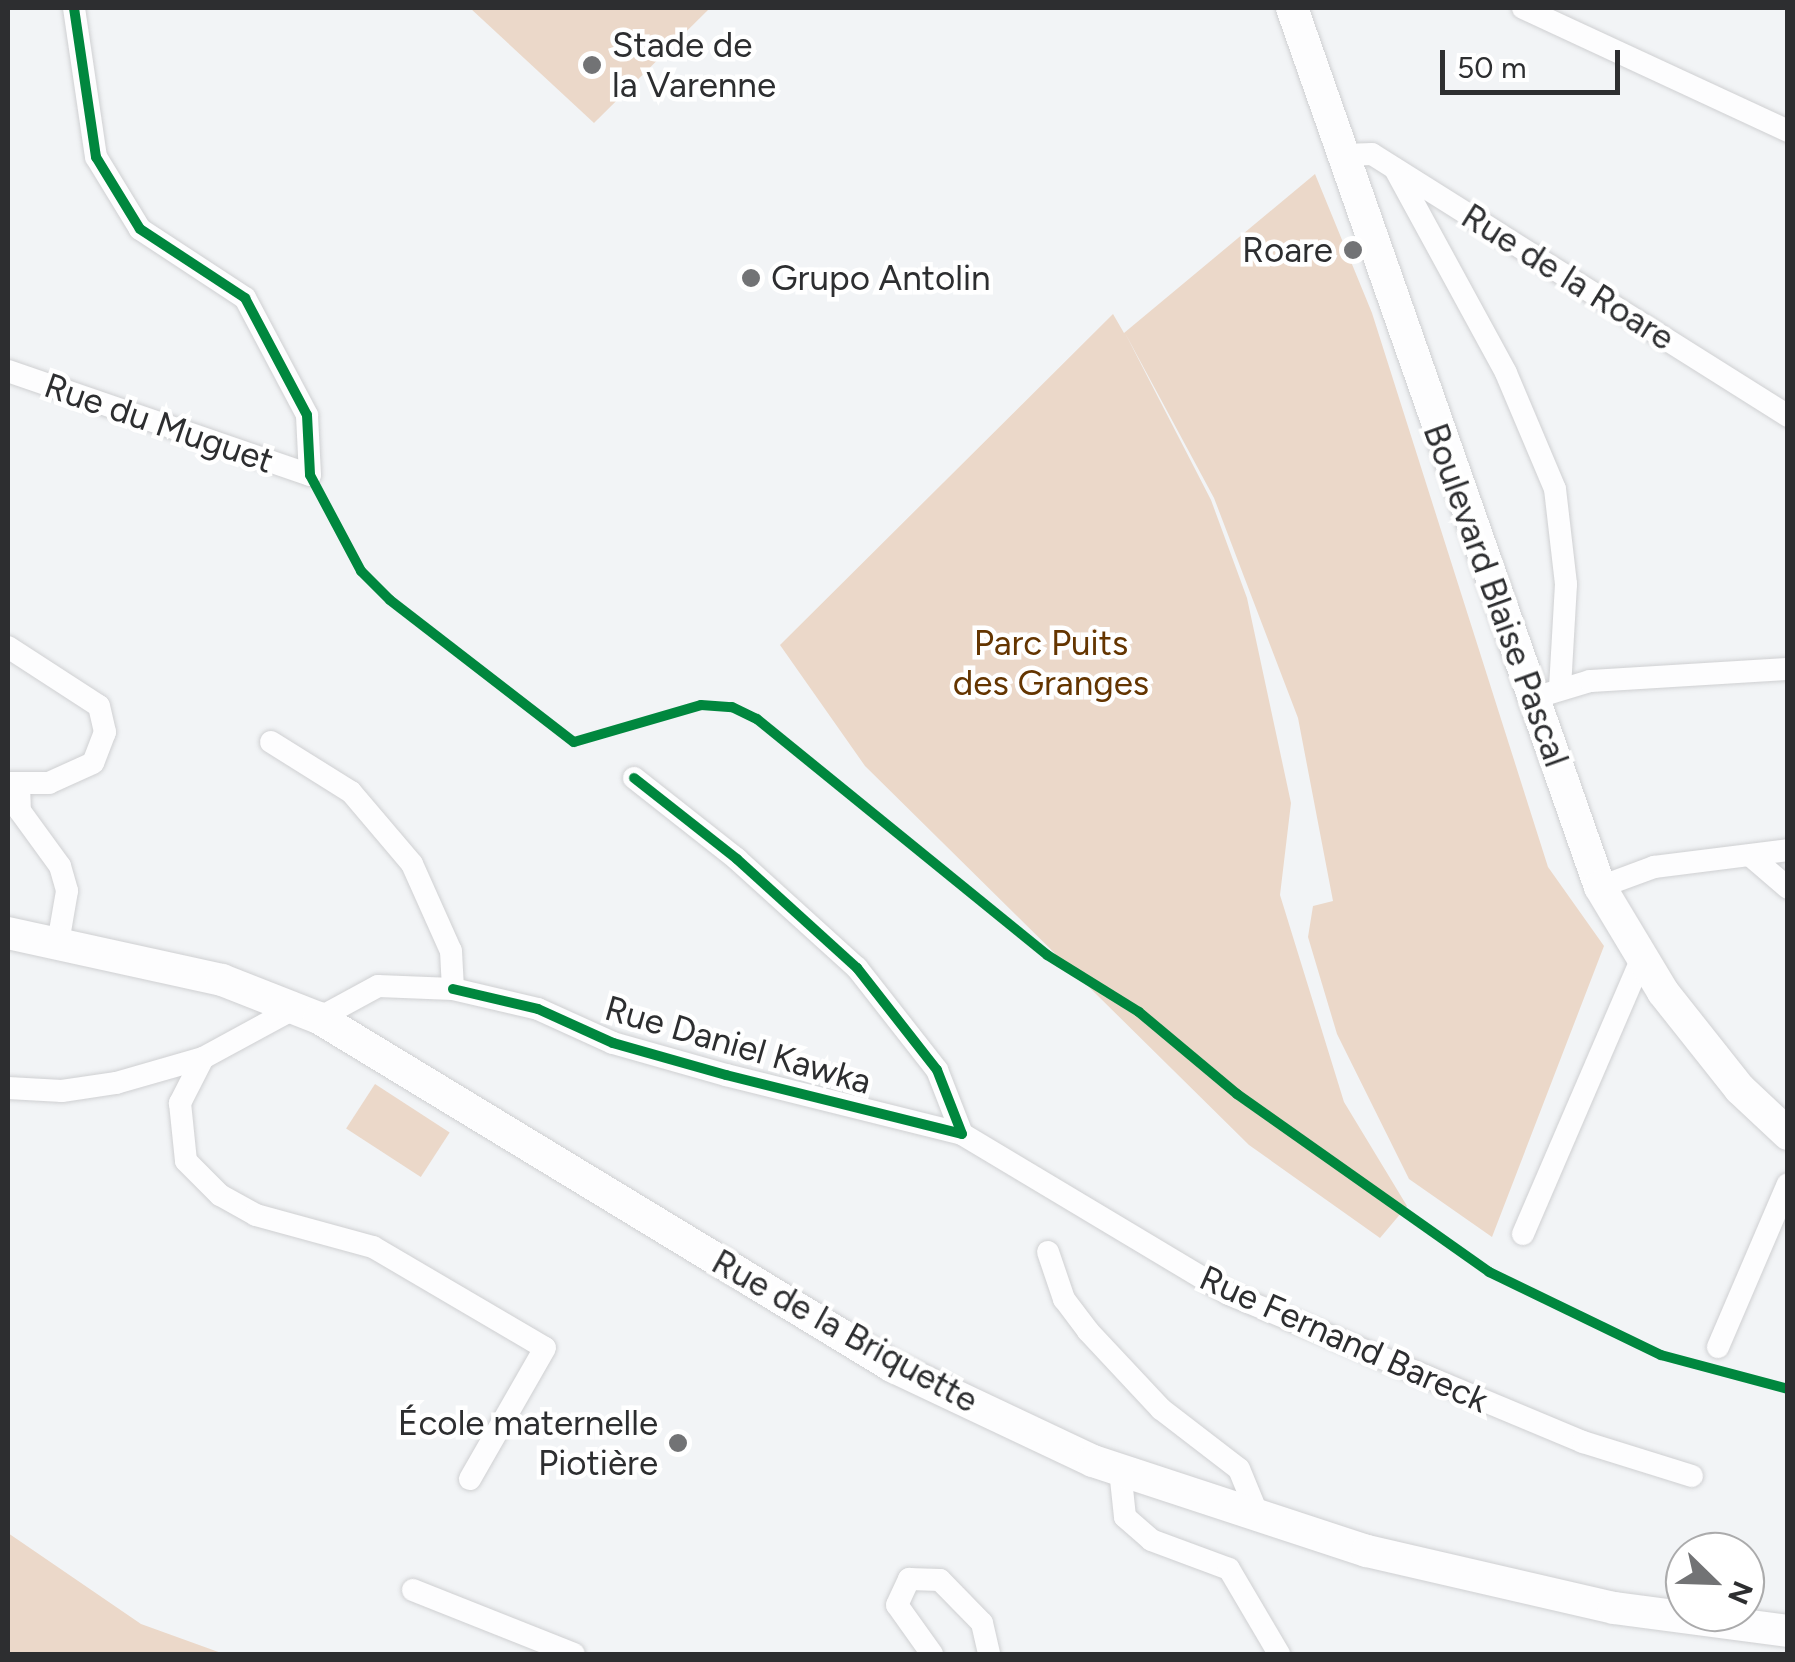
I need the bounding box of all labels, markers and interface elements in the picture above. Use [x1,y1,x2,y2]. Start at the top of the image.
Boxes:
place label: Stade de la Varenne [612,24,776,106]
scale bar [1445,30,1625,92]
text: 50 m [1457,49,1526,86]
marker: Stade de la Varenne [581,54,603,76]
street label: Rue de la Roare [1454,195,1682,359]
place label: Roare [1242,229,1333,271]
marker: Roare [1342,239,1364,261]
place label: Grupo Antolin [771,257,991,299]
marker: Grupo Antolin [740,267,762,289]
street label: Rue du Muguet [39,364,279,482]
street label: Boulevard Blaise Pascal [1414,418,1578,772]
park label: Parc Puits des Granges [953,622,1149,704]
street label: Rue Daniel Kawka [600,987,876,1103]
street label: Rue de la Briquette [705,1241,985,1421]
street label: Rue Fernand Bareck [1193,1257,1495,1421]
place label: École maternelle Piotière [398,1402,658,1484]
marker: École maternelle Piotière [667,1432,689,1454]
north arrow [1665,1532,1765,1632]
text: N [1721,1576,1761,1610]

